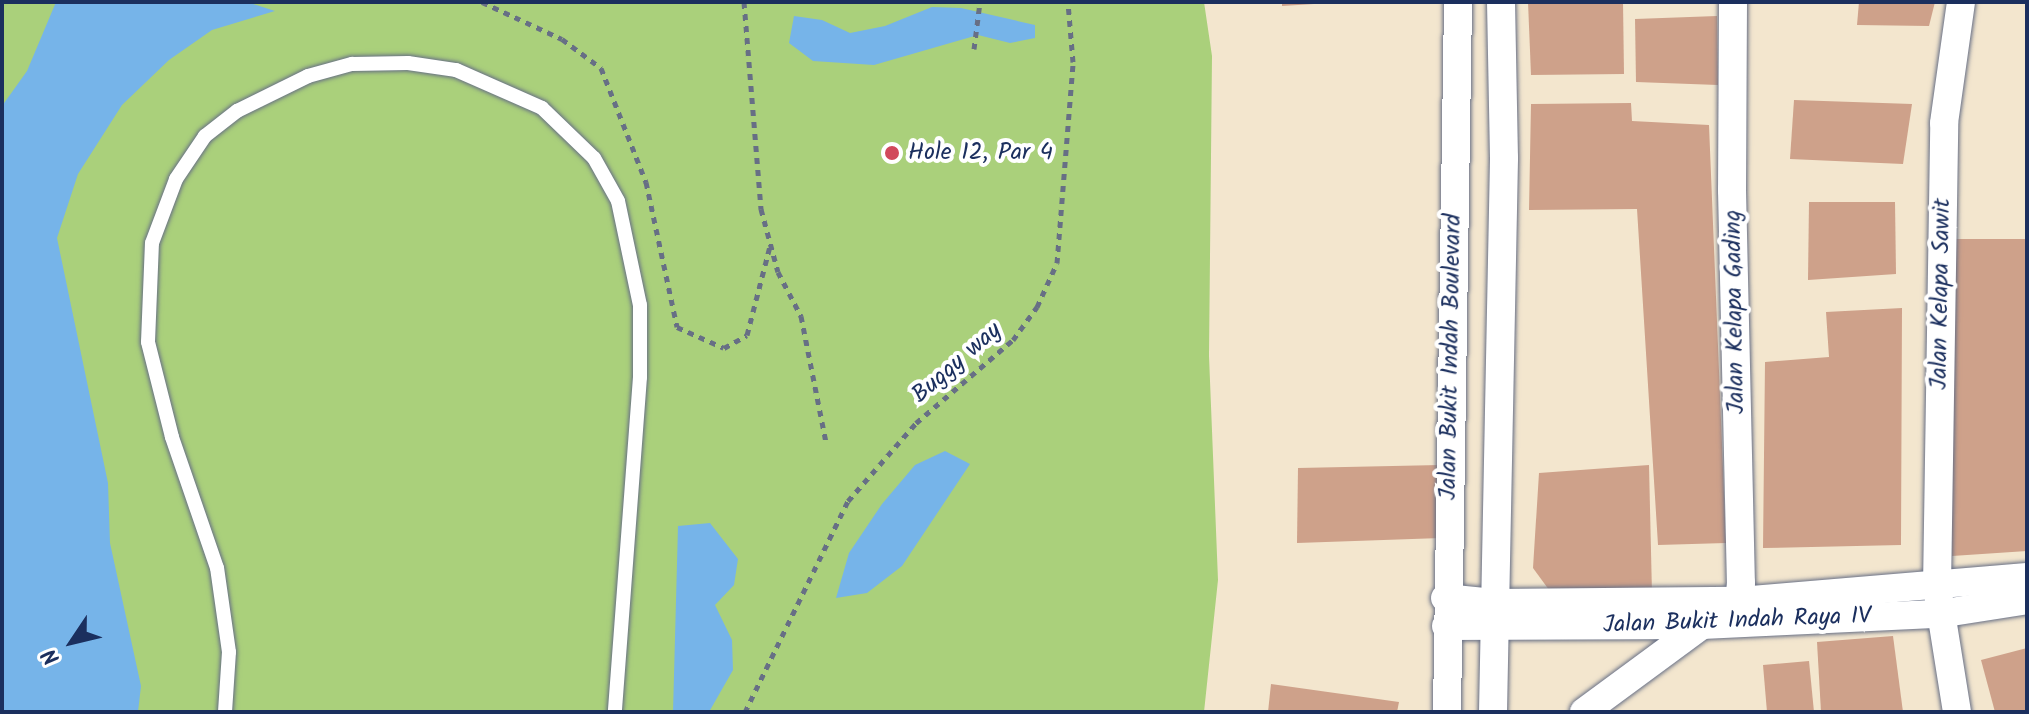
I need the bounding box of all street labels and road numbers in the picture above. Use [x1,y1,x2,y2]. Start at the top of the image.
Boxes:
street label: Jalan Kelapa Sawit [1925,198,1957,390]
street label: Jalan Kelapa Gading [1719,210,1751,414]
street label: Jalan Bukit Indah Boulevard [1434,214,1468,500]
street label: Buggy way [906,316,1008,410]
street label: Jalan Bukit Indah Raya IV [1602,602,1872,640]

